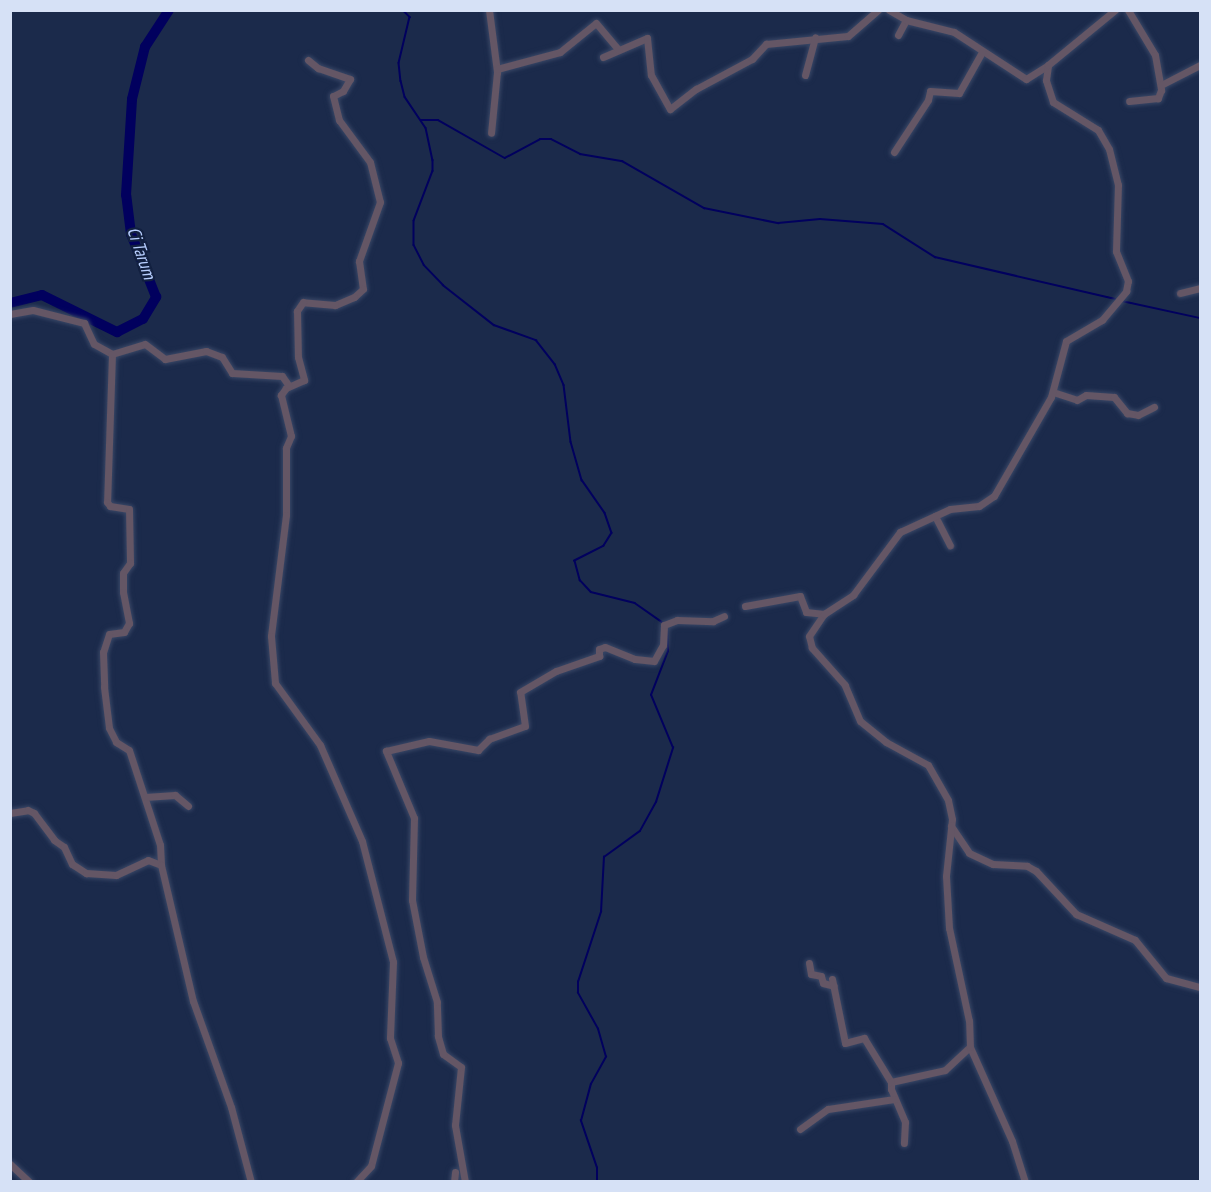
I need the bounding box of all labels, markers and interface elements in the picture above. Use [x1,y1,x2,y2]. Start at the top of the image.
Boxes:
water label: Ci Tarum [122,224,160,282]

